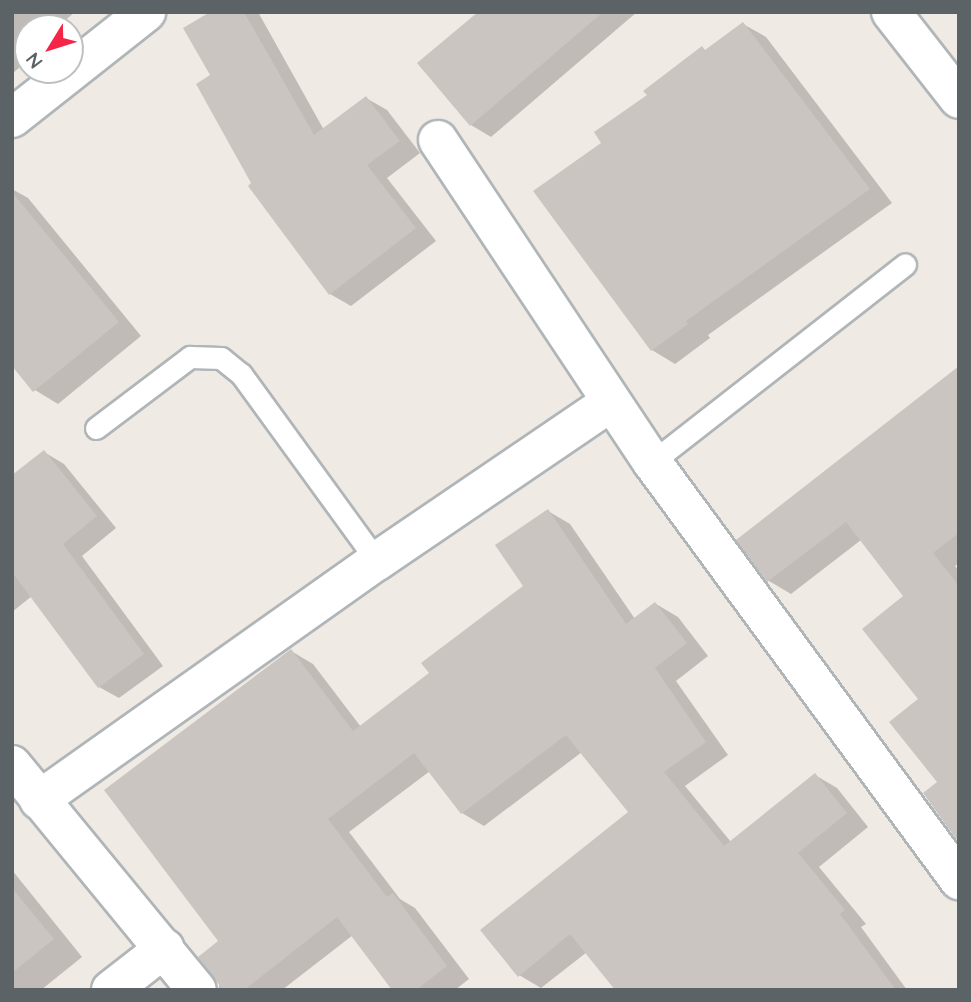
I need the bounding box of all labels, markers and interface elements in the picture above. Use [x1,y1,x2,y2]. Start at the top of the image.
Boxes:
north arrow [14,14,84,84]
text: N [20,48,48,74]

